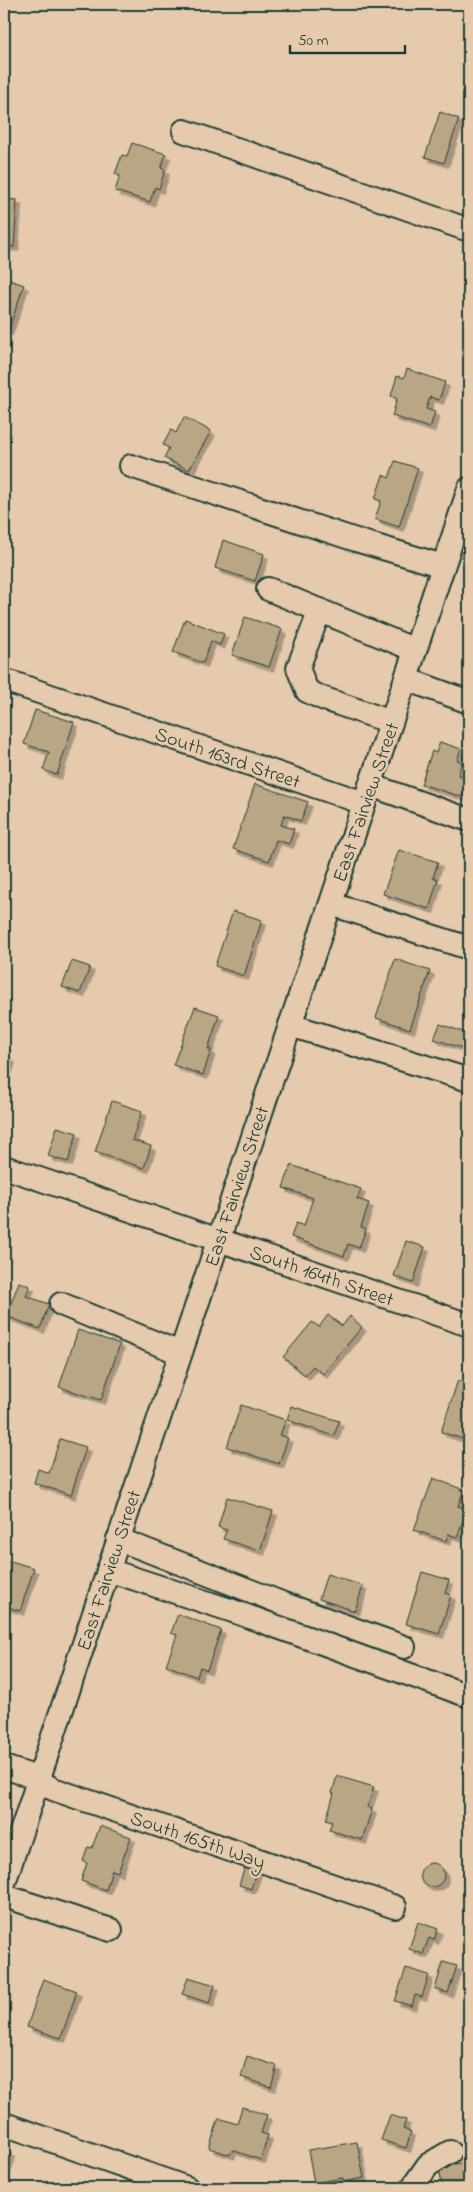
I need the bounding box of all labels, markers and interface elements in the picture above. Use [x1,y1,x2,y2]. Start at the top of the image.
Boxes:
scale bar [290,22,406,54]
text: 50 m [298,30,329,52]
street label: East Fairview Street [326,719,408,887]
street label: South 163rd Street [151,721,304,798]
street label: East Fairview Street [199,1103,278,1271]
street label: South 164th Street [245,1239,397,1316]
street label: East Fairview Street [71,1487,150,1655]
street label: South 165th Way [126,1805,269,1878]

